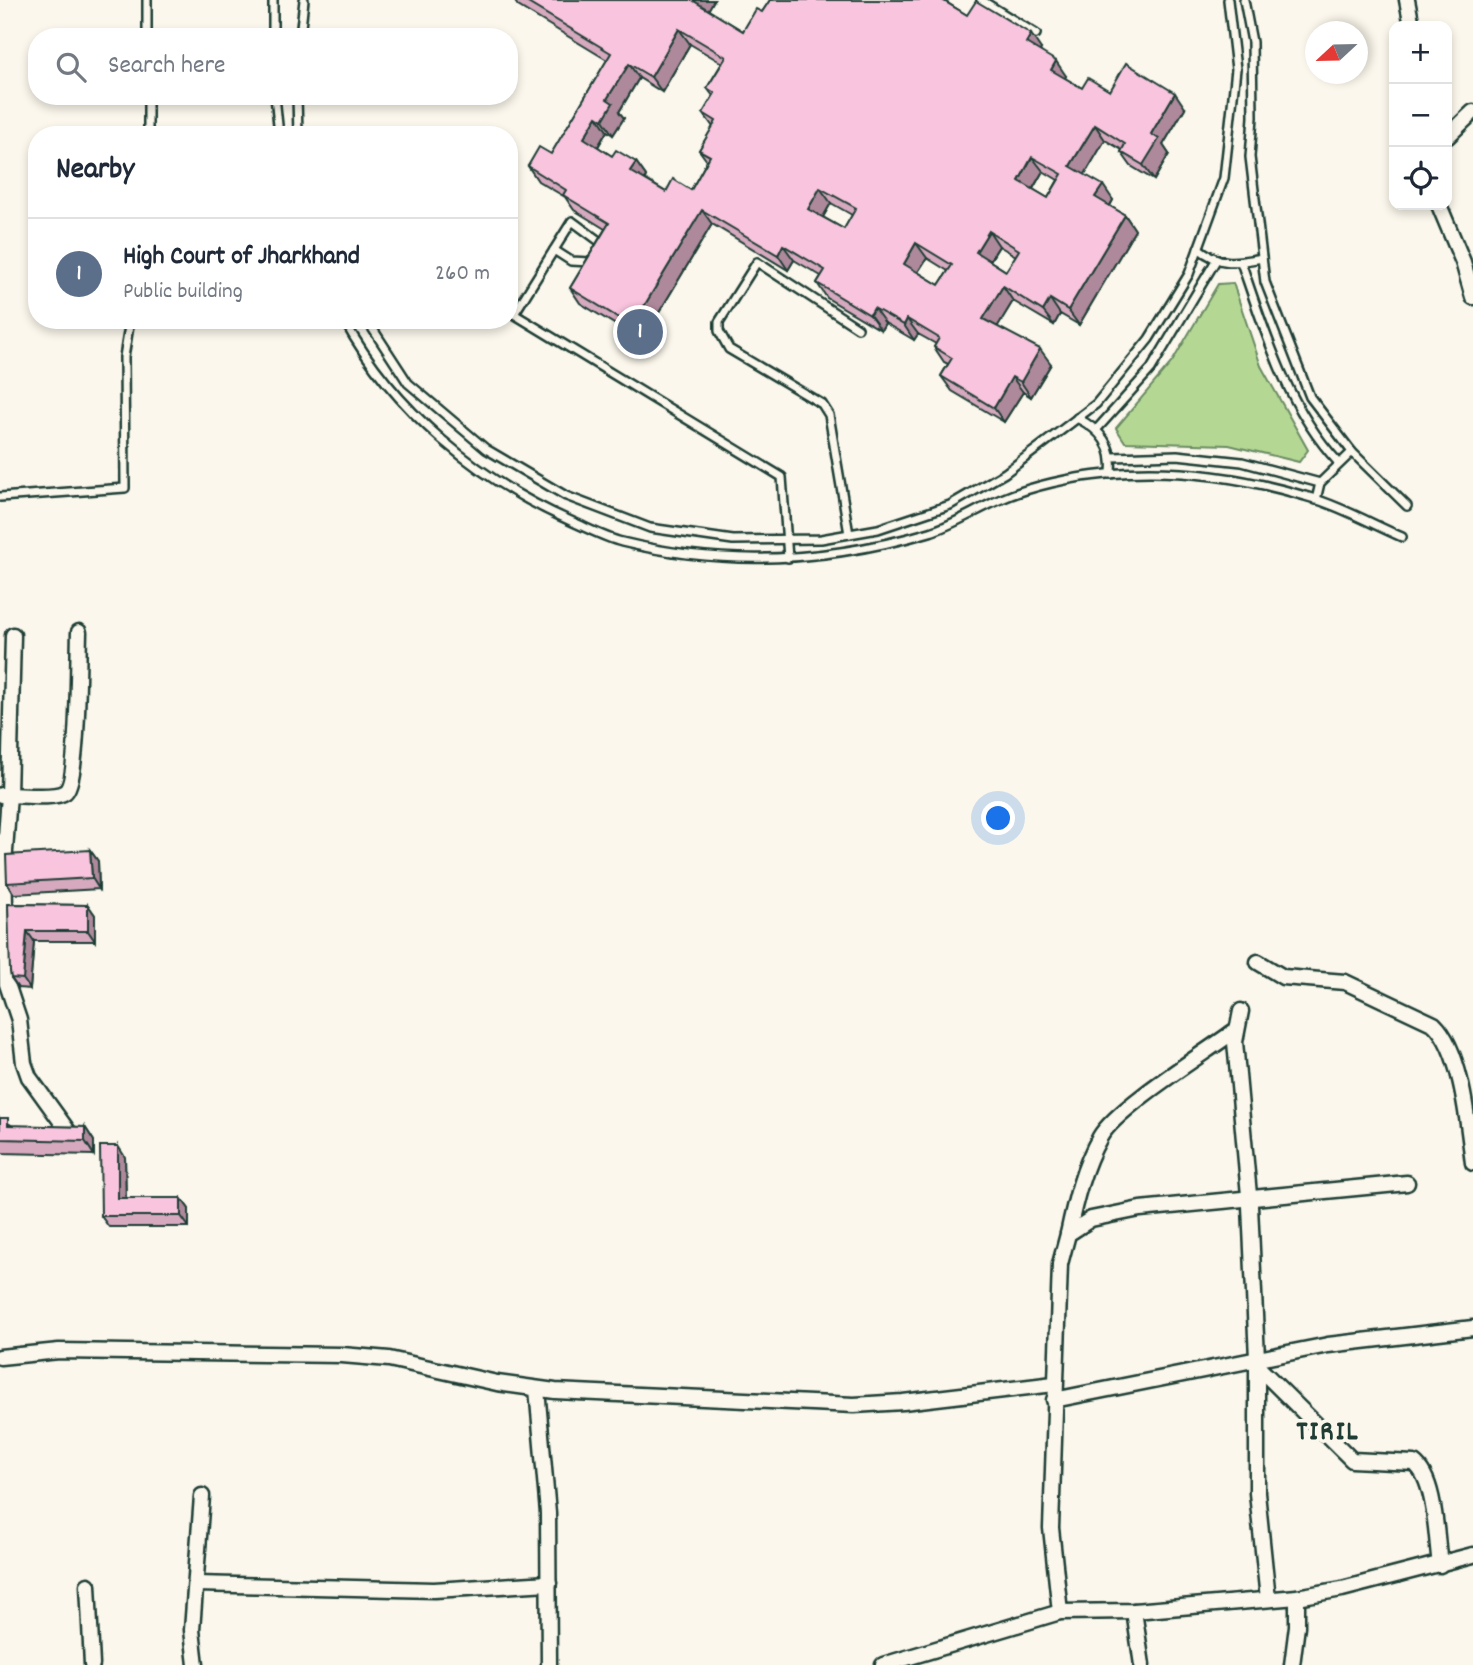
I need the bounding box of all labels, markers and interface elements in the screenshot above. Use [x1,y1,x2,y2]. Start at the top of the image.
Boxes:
north arrow [1305,21,1368,84]
map controls [1389,21,1452,210]
button: + [1389,21,1452,84]
search box [28,28,518,105]
icon: search [52,48,90,86]
text: Search here [108,48,226,85]
button: − [1389,84,1452,147]
button: locate [1389,147,1452,210]
text: Nearby [56,150,134,193]
text: High Court of Jharkhand [123,239,360,276]
text: 1 [76,258,82,291]
text: 260 m [435,258,490,291]
text: Public building [123,276,243,309]
pin: 1 [617,306,663,358]
your location [981,801,1015,835]
district label: TIRIL [1296,1414,1360,1454]

